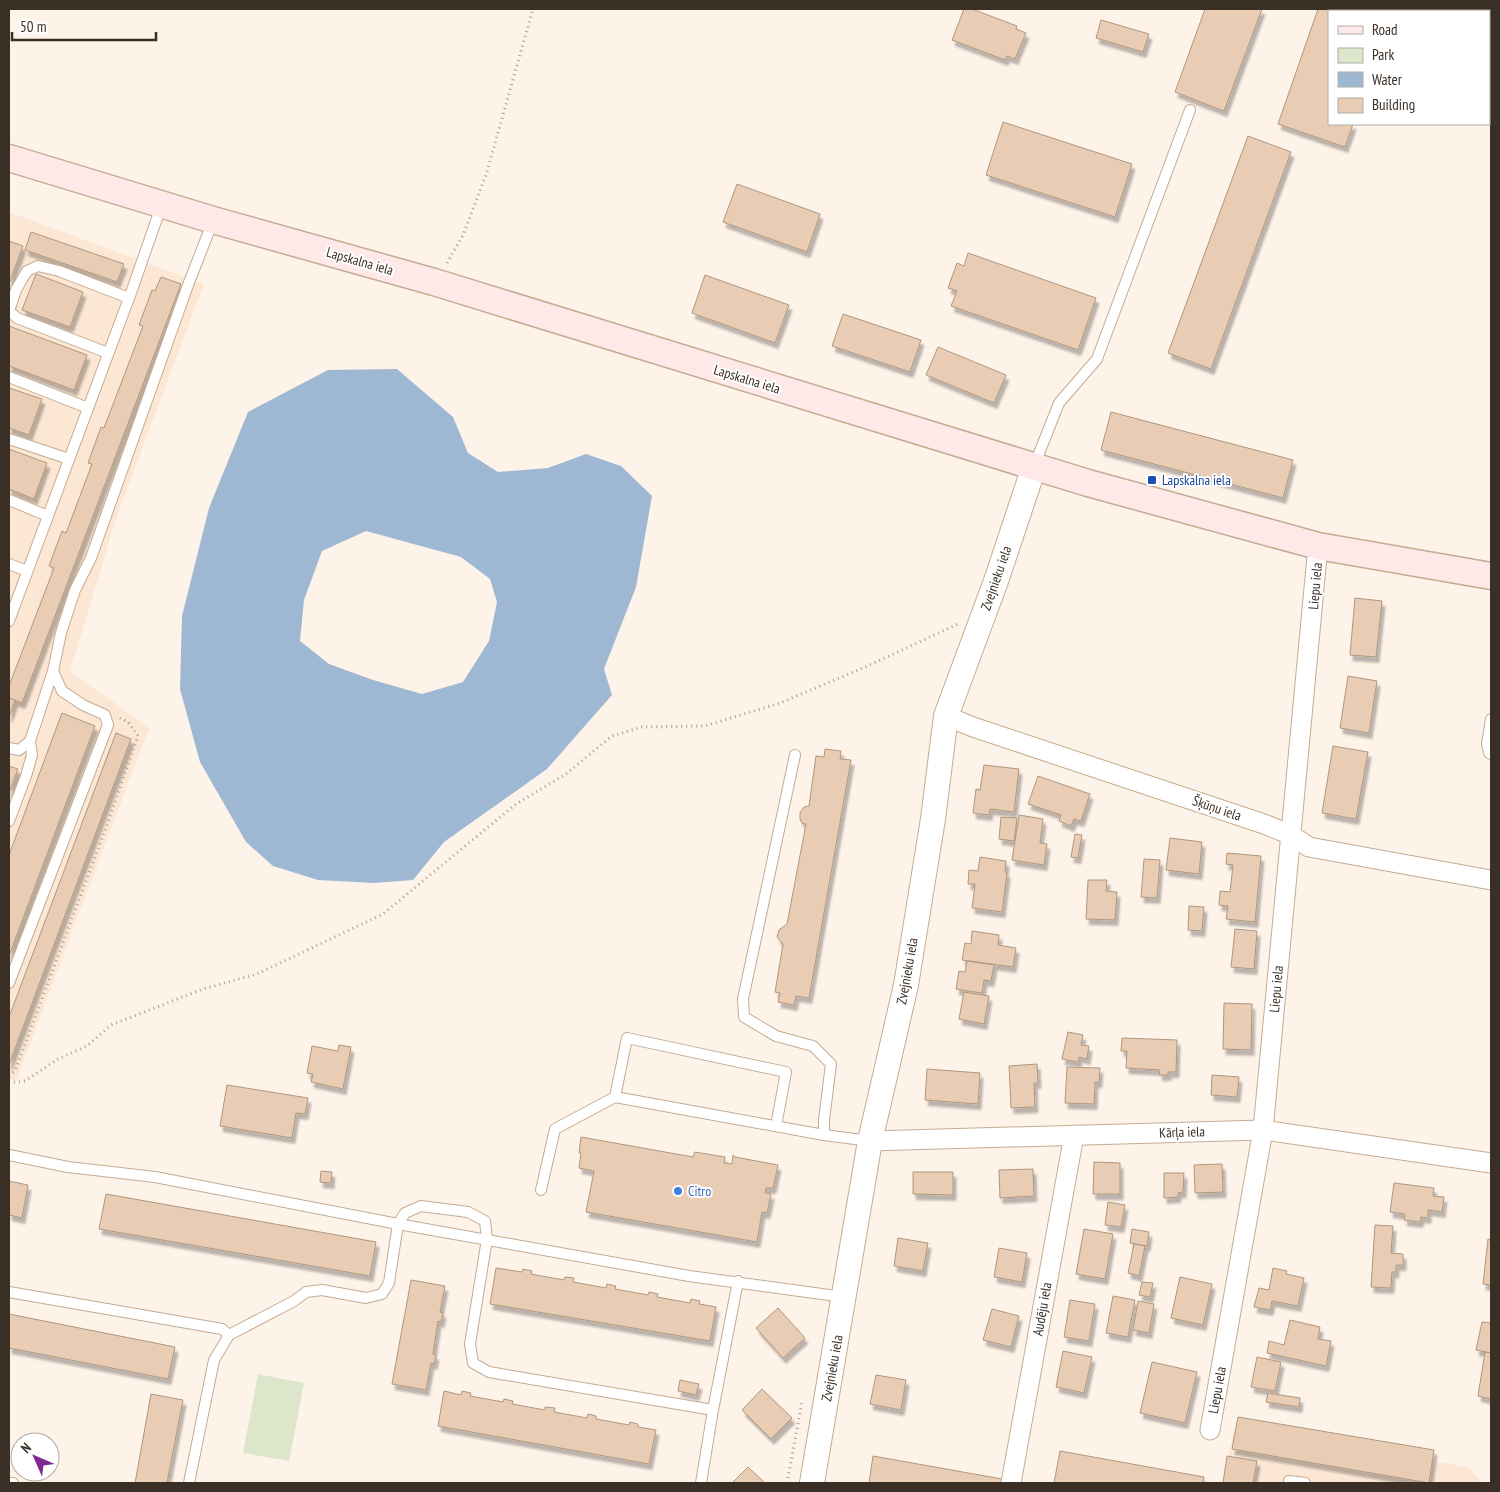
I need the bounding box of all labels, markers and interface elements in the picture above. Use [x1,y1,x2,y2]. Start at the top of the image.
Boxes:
scale bar [12,10,156,42]
legend [1328,10,1490,125]
text: 50 m [20,17,46,36]
text: Road [1372,20,1398,39]
text: Park [1372,45,1394,64]
text: Water [1372,70,1403,89]
text: Building [1372,95,1415,114]
street label: Lapskalna iela [324,243,396,279]
street label: Lapskalna iela [712,360,782,398]
place label: Lapskalna iela [1162,471,1231,489]
marker: Lapskalna iela [1146,474,1158,486]
street label: Zvejnieku iela [977,543,1015,613]
street label: Liepu iela [1304,562,1326,610]
street label: Šķūņu iela [1190,791,1244,825]
street label: Zvejnieku iela [892,936,922,1006]
street label: Liepu iela [1265,965,1287,1013]
street label: Kārļa iela [1159,1122,1205,1142]
place label: Citro [688,1182,711,1200]
marker: Citro [672,1185,684,1197]
street label: Audēju iela [1028,1281,1056,1337]
street label: Zvejnieku iela [817,1333,847,1403]
street label: Liepu iela [1204,1365,1230,1415]
north arrow [10,1432,60,1482]
text: N [17,1439,35,1457]

